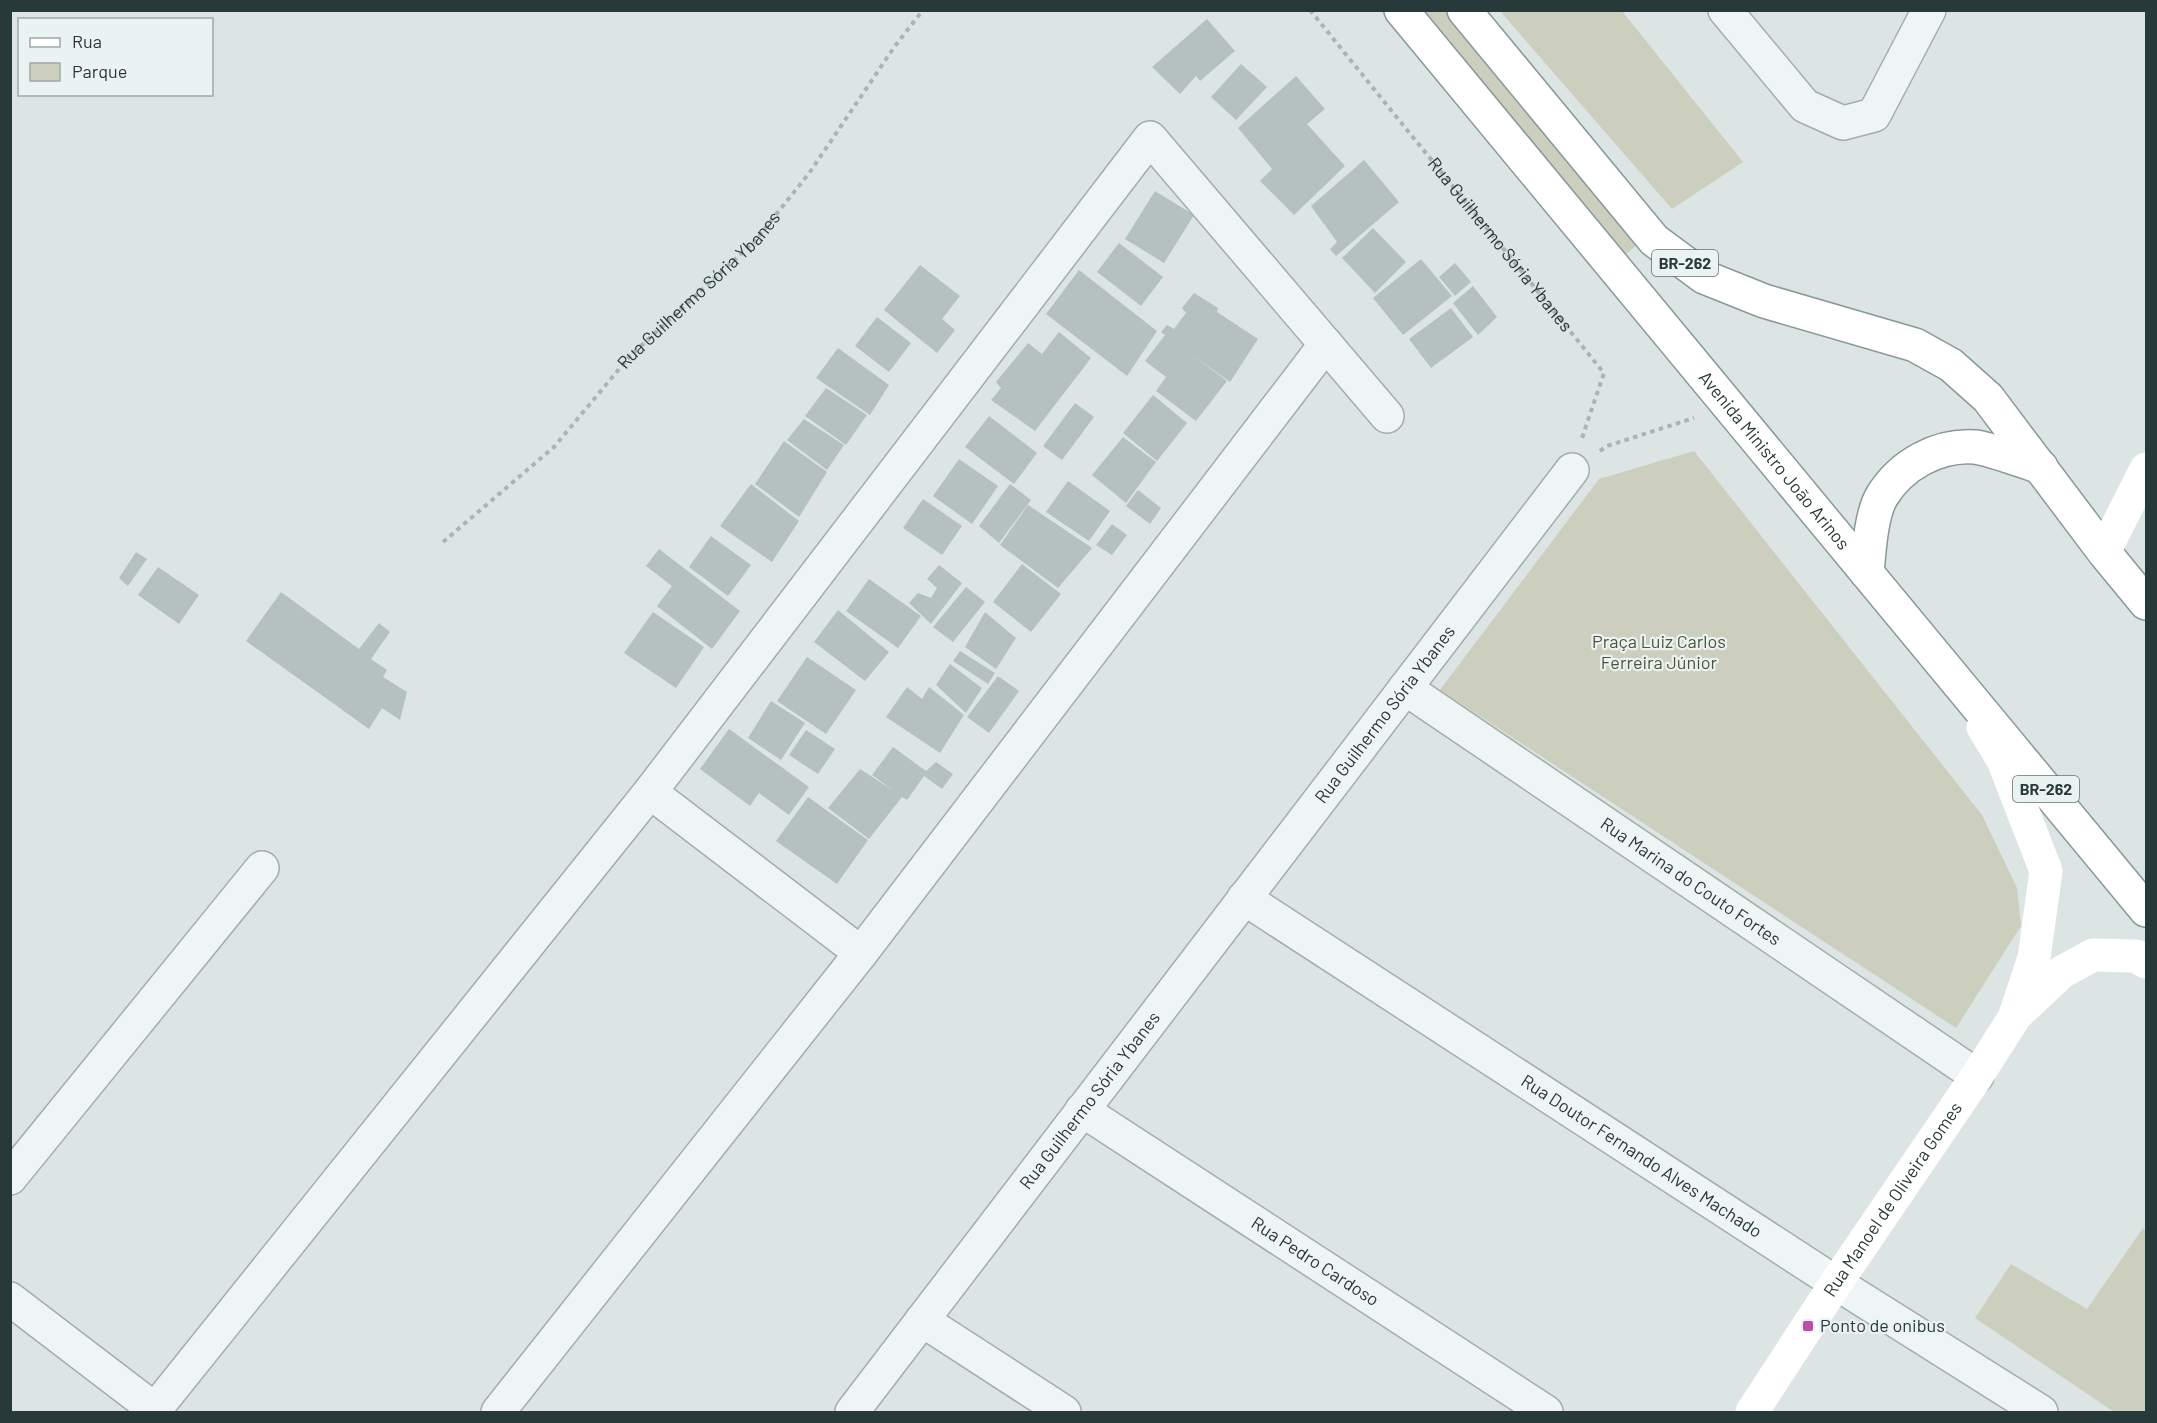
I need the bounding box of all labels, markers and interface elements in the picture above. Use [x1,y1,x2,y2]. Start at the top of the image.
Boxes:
legend [18,18,213,96]
text: Rua [72,30,102,52]
text: Parque [72,60,127,82]
street label: Rua Guilhermo Sória Ybanes [1424,152,1578,336]
street label: Rua Guilhermo Sória Ybanes [612,207,784,373]
road number: BR-262 [1652,250,1718,276]
street label: Avenida Ministro João Arinos [1695,366,1855,554]
street label: Rua Guilhermo Sória Ybanes [1309,621,1459,807]
park label: Praça Luiz Carlos Ferreira Júnior [1592,630,1726,673]
road number: BR-262 [2013,776,2079,802]
street label: Rua Marina do Couto Fortes [1597,812,1785,950]
street label: Rua Guilhermo Sória Ybanes [1014,1007,1164,1193]
street label: Rua Doutor Fernando Alves Machado [1517,1069,1766,1242]
street label: Rua Manoel de Oliveira Gomes [1818,1097,1966,1300]
street label: Rua Pedro Cardoso [1248,1211,1383,1310]
place label: Ponto de onibus [1820,1314,1945,1336]
marker: Ponto de onibus [1801,1319,1815,1333]

